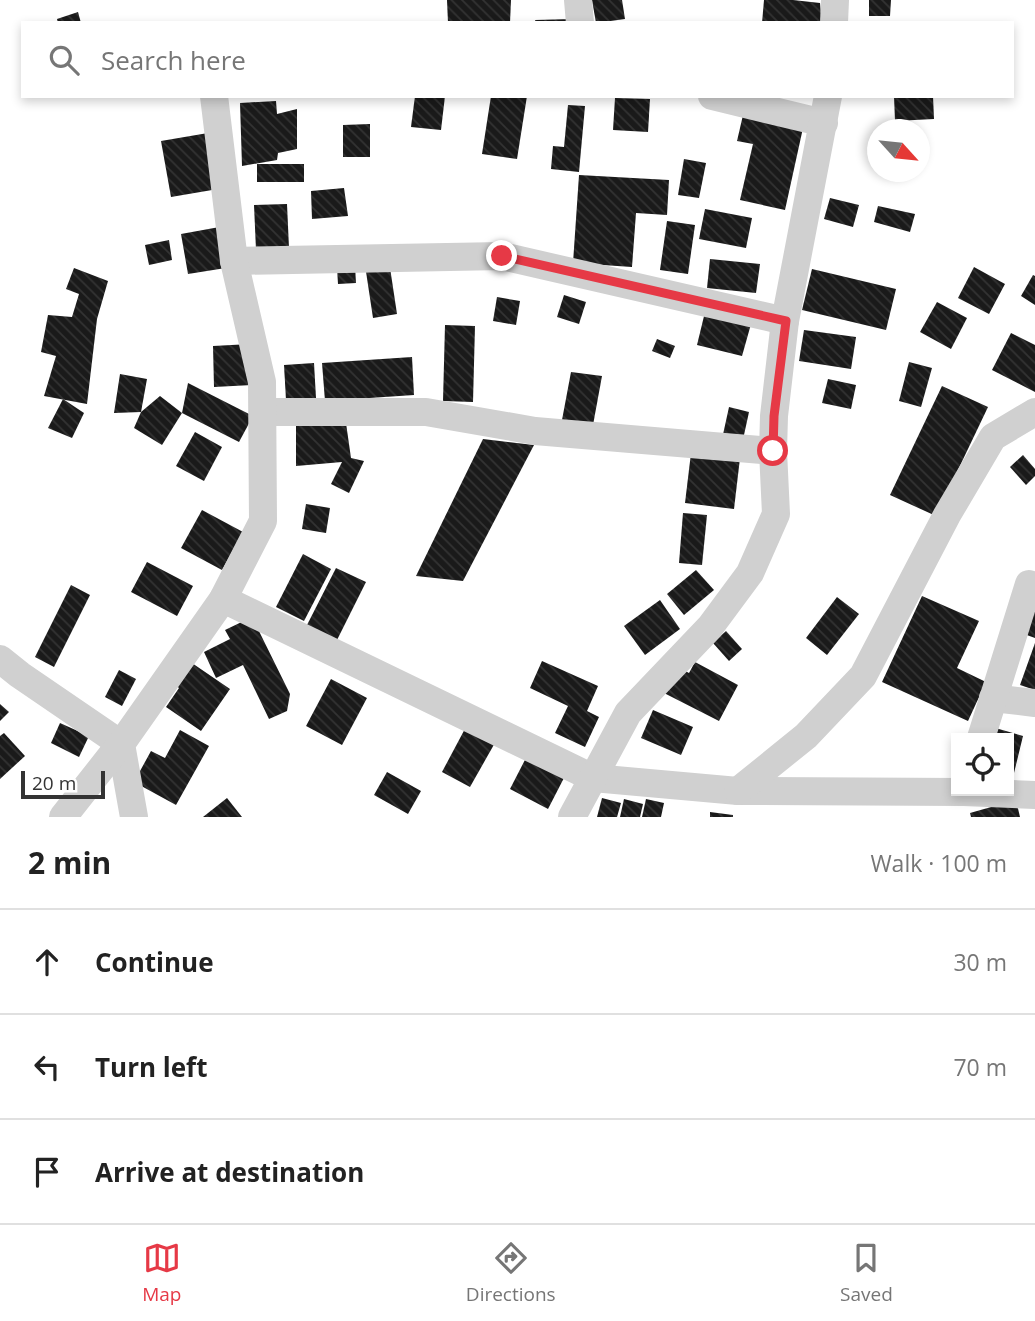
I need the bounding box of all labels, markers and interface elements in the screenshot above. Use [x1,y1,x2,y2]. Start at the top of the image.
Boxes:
search box [21,21,1014,98]
icon: search [45,41,83,79]
text: Search here [101,42,246,78]
north arrow [867,119,930,182]
route end [486,240,517,271]
route start [757,435,788,466]
map controls [951,733,1014,796]
button: locate [951,733,1014,796]
scale bar [21,768,105,800]
text: 20 m [32,770,76,796]
text: 2 min [28,842,111,883]
text: Walk · 100 m [870,847,1007,879]
icon: ahead [28,943,66,981]
text: Continue [95,944,214,980]
text: 30 m [953,946,1007,978]
icon: left [28,1048,66,1086]
text: Turn left [95,1049,207,1085]
text: 70 m [953,1051,1007,1083]
icon: arrive [28,1153,66,1191]
text: Arrive at destination [95,1154,364,1190]
tab: Map [142,1239,181,1307]
tab: Directions [466,1239,556,1307]
tab: Saved [840,1239,893,1307]

